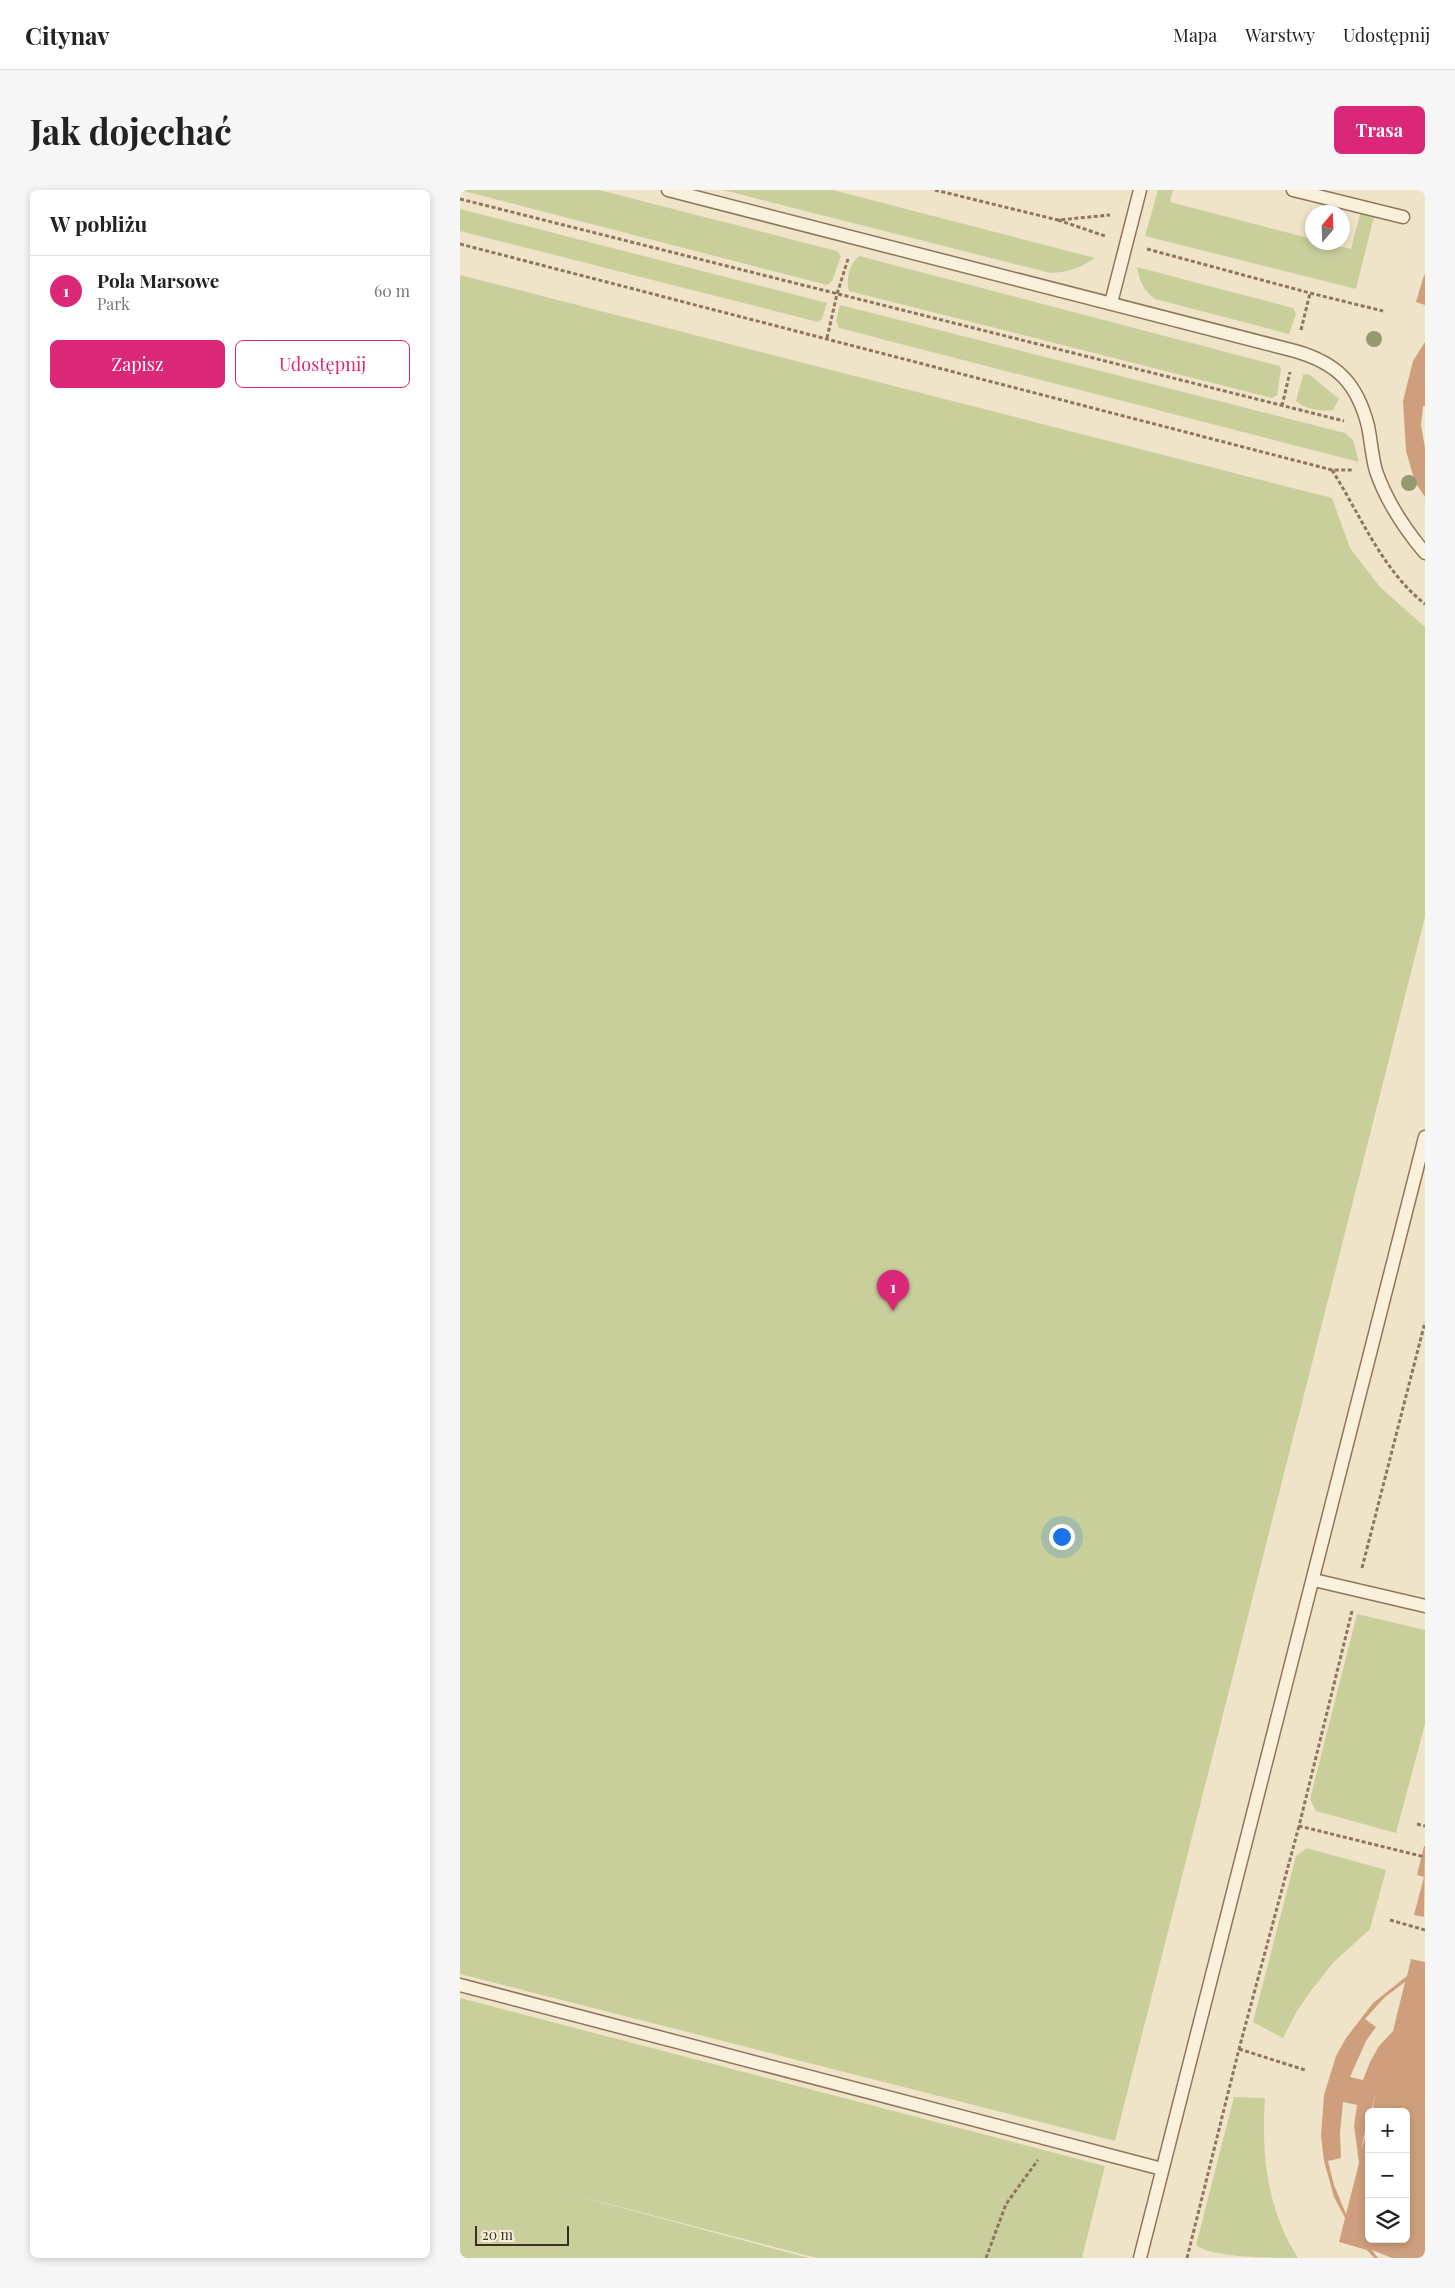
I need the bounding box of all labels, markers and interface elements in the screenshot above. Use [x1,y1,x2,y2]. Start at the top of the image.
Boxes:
text: Citynav [25,19,110,51]
text: Mapa [1173,23,1217,47]
text: Warstwy [1245,23,1315,47]
text: Udostępnij [1343,23,1430,47]
button: Trasa [1334,106,1425,154]
text: Jak dojechać [30,107,232,154]
north arrow [1305,205,1350,250]
text: W pobliżu [50,209,147,237]
text: Pola Marsowe [97,267,219,293]
text: 1 [63,280,69,301]
text: 60 m [374,280,410,301]
text: Park [97,293,130,314]
button: Zapisz [50,340,225,388]
button: Udostępnij [235,340,410,388]
pin: 1 [877,1270,909,1311]
your location [1049,1524,1075,1550]
map controls [1365,2108,1410,2243]
button: + [1365,2108,1410,2153]
button: − [1365,2153,1410,2198]
button: layers [1365,2198,1410,2243]
scale bar [475,2223,569,2246]
text: 20 m [482,2225,513,2244]

